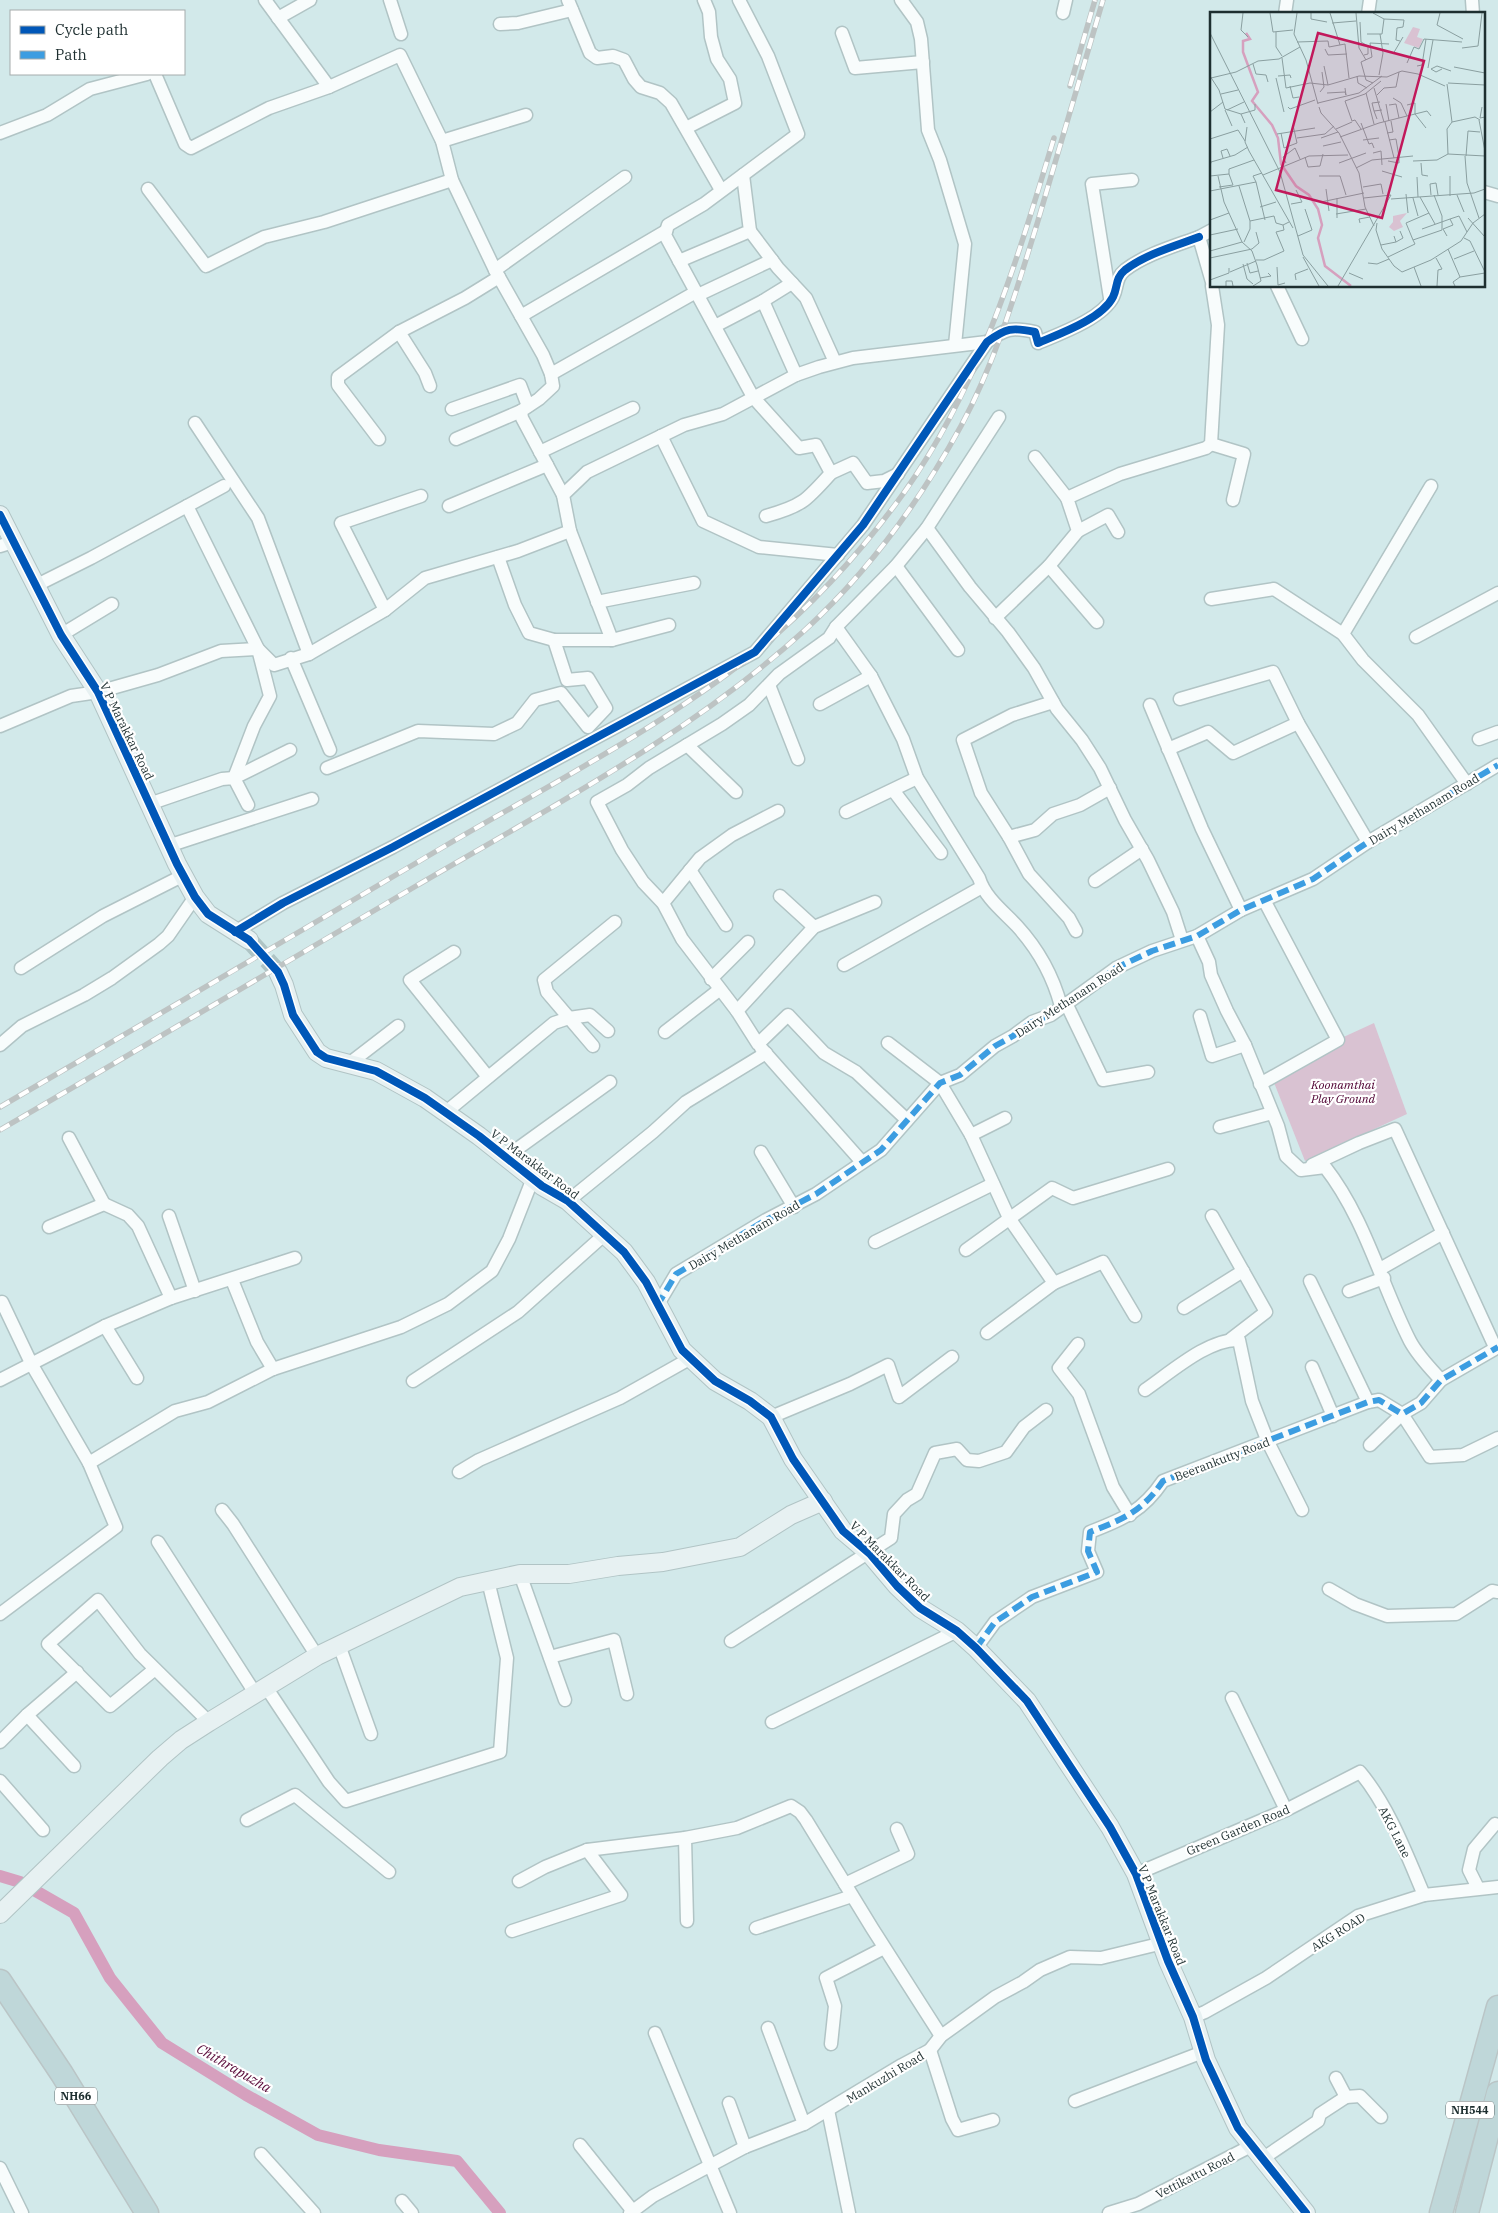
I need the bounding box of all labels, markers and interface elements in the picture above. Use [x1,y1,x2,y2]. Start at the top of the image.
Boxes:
legend [10,10,185,75]
inset map [1210,12,1486,288]
text: Cycle path [55,20,128,39]
text: Path [55,45,87,64]
street label: V P Marakkar Road [97,680,157,782]
street label: Dairy Methanam Road [1366,770,1482,848]
street label: Dairy Methanam Road [1012,959,1126,1041]
park label: Koonamthai Play Ground [1310,1077,1376,1106]
street label: V P Marakkar Road [488,1126,582,1202]
street label: Dairy Methanam Road [686,1197,802,1273]
street label: Beerankutty Road [1172,1434,1272,1484]
street label: V P Marakkar Road [847,1518,933,1604]
street label: Green Garden Road [1184,1801,1292,1859]
street label: AKG Lane [1376,1804,1414,1860]
street label: V P Marakkar Road [1135,1862,1189,1968]
street label: AKG ROAD [1308,1910,1368,1954]
water label: Chithrapuzha [193,2039,275,2097]
street label: Mankuzhi Road [844,2048,926,2106]
road number: NH66 [55,2088,97,2104]
road number: NH544 [1446,2102,1494,2118]
street label: Vettikattu Road [1153,2149,1237,2201]

